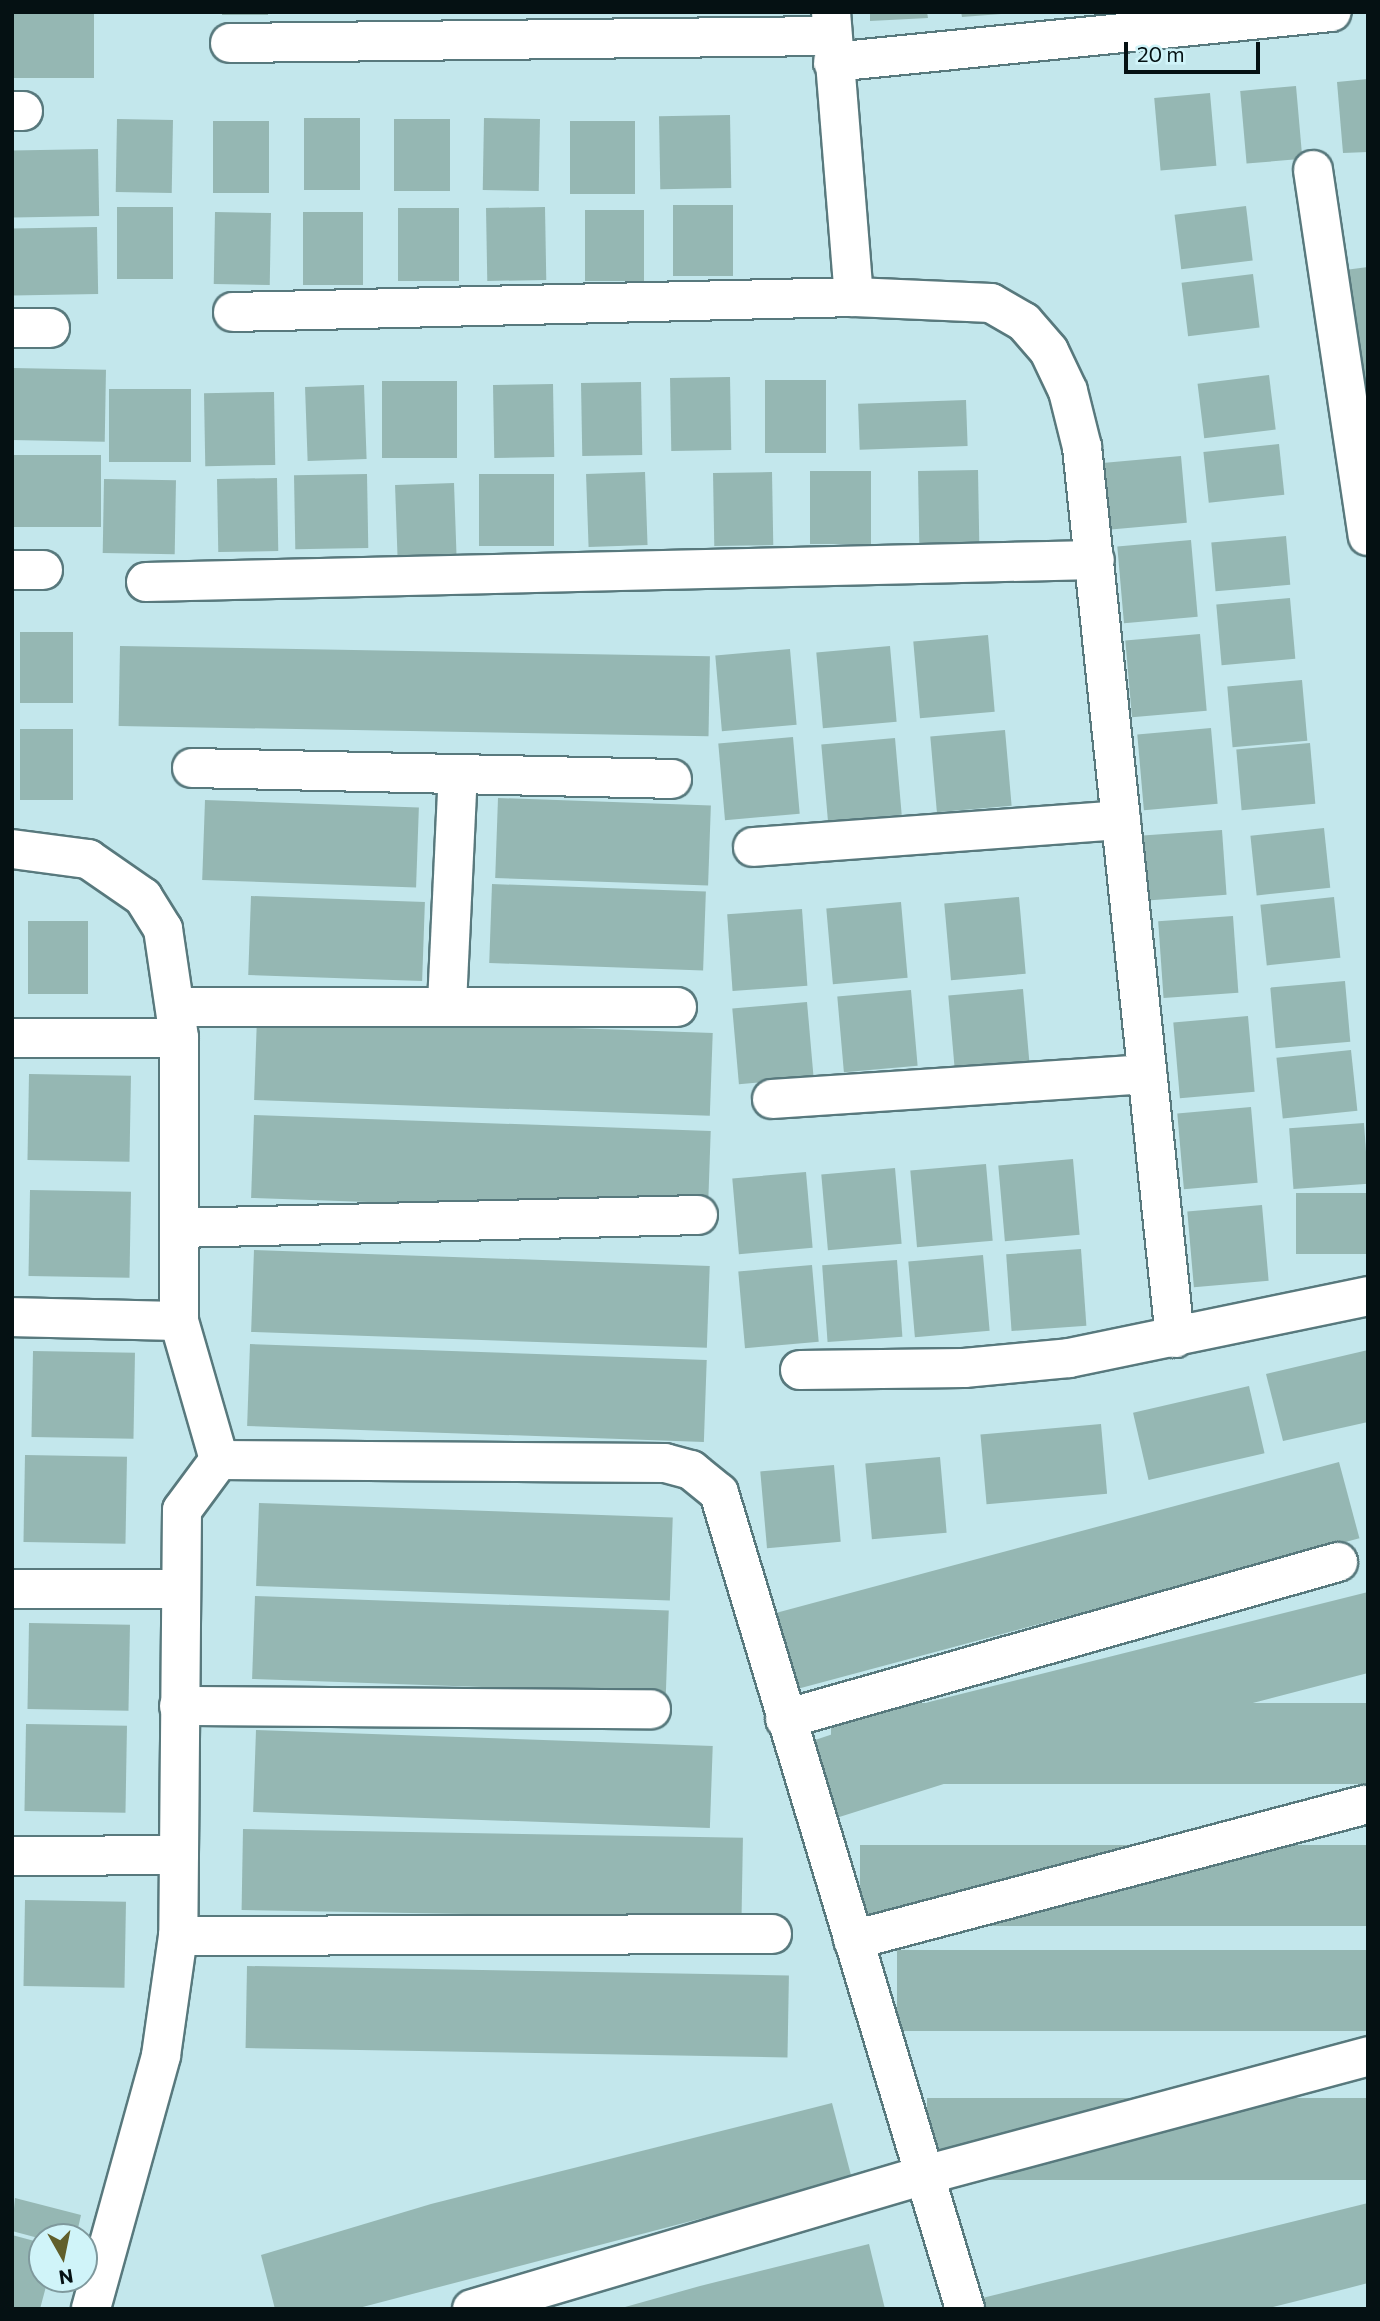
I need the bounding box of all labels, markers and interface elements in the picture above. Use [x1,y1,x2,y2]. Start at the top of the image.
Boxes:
scale bar [1128,28,1264,72]
text: 20 m [1137,41,1185,66]
north arrow [28,2223,98,2293]
text: N [57,2265,75,2290]

